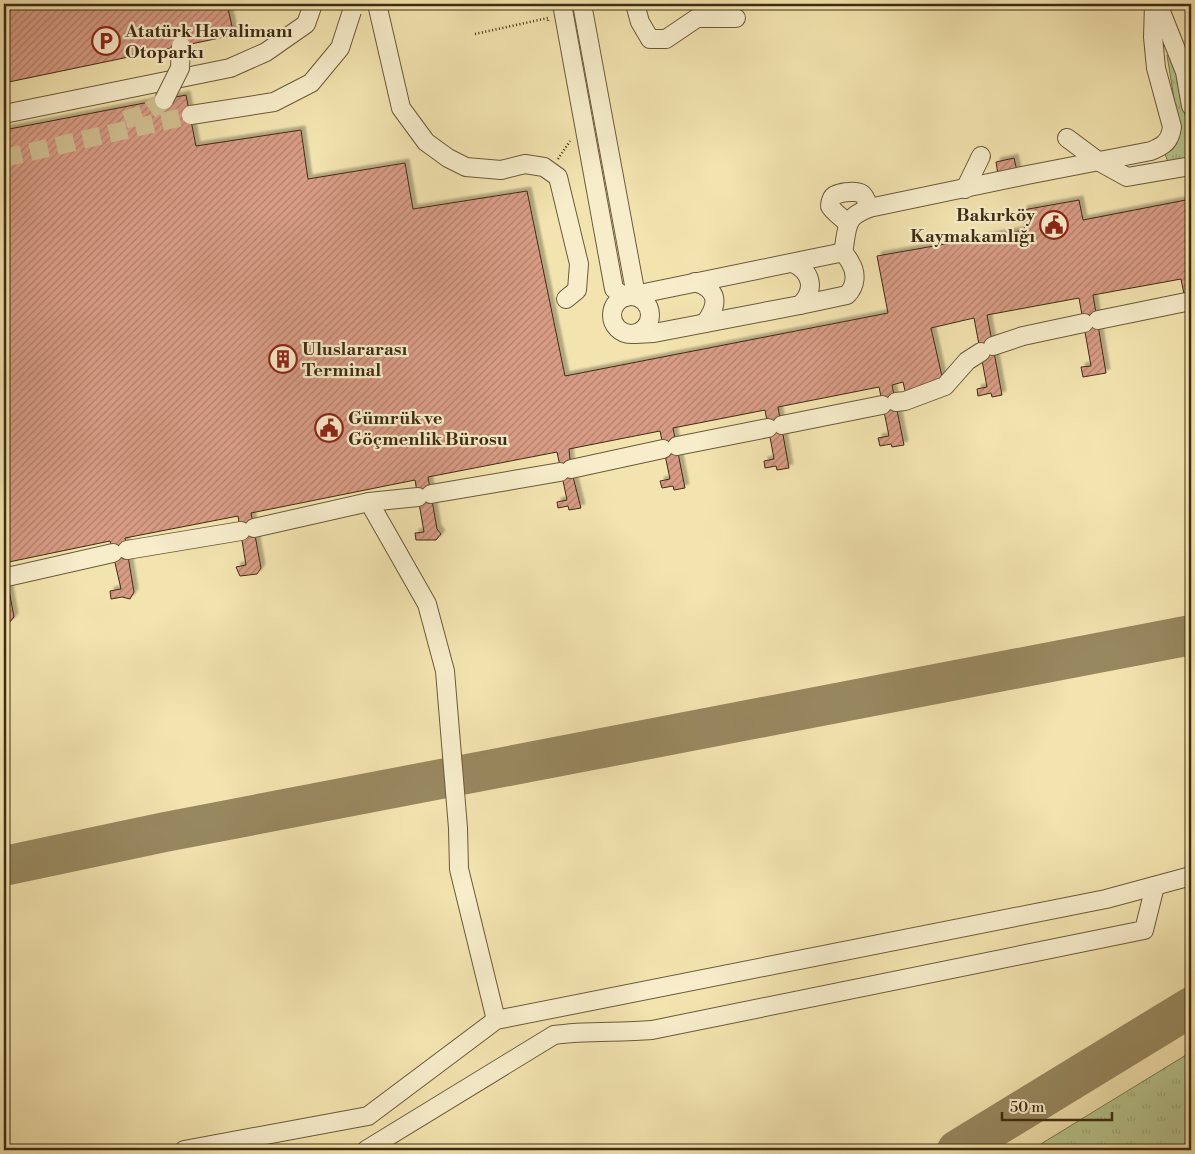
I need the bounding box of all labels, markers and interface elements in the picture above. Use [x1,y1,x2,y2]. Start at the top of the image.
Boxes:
place label: Atatürk Havalimanı Otoparkı [124,20,293,64]
parking icon: Atatürk Havalimanı Otoparkı [91,26,121,56]
place label: Bakırköy Kaymakamlığı [910,204,1036,248]
public building icon: Bakırköy Kaymakamlığı [1039,210,1069,240]
place label: Uluslararası Terminal [302,338,407,382]
building icon: Uluslararası Terminal [268,344,298,374]
place label: Gümrük ve Göçmenlik Bürosu [348,407,508,451]
public building icon: Gümrük ve Göçmenlik Bürosu [314,413,344,443]
scale bar [1002,1089,1112,1121]
text: 50 m [1010,1098,1044,1117]

